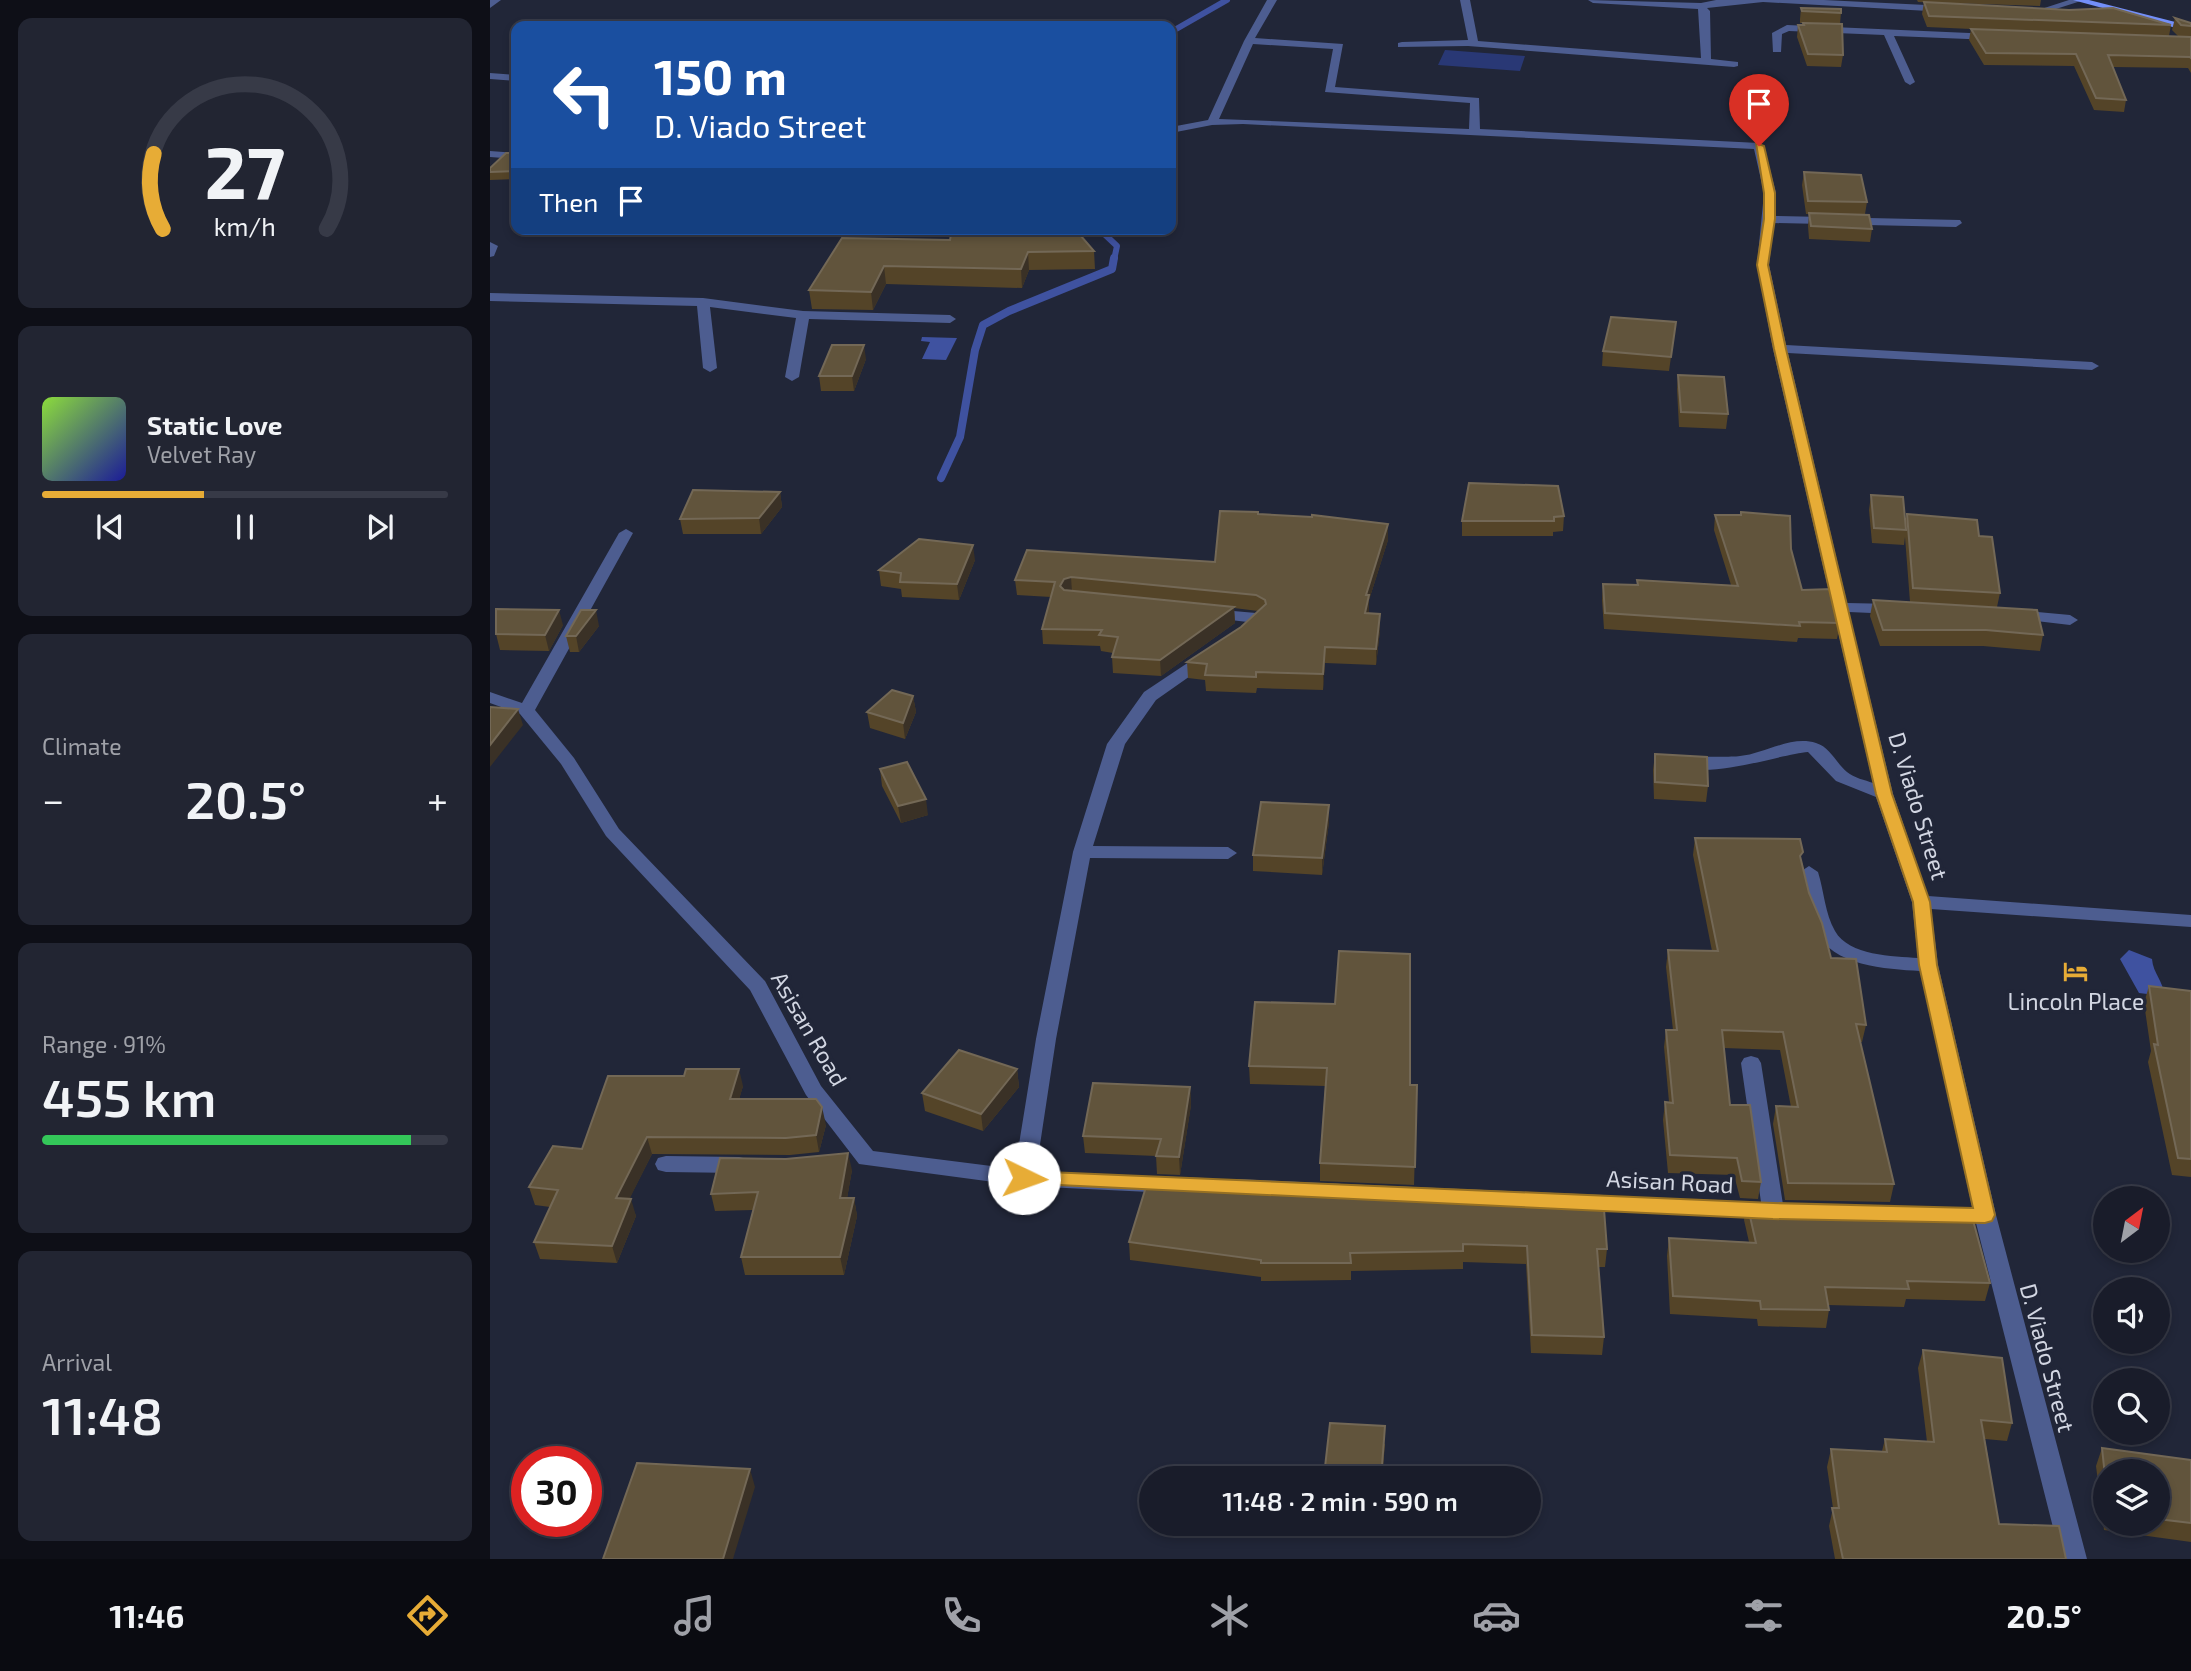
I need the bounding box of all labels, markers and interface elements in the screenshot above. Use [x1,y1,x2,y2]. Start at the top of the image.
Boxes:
text: 150 m [654,46,787,105]
icon: left [539,49,630,140]
pin [1729,74,1789,146]
icon: arrive [1740,85,1778,123]
text: D. Viado Street [654,106,866,144]
text: 27 [205,126,285,214]
icon: arrive [612,182,650,220]
text: Then [539,186,598,217]
text: km/h [214,211,276,241]
text: Static Love [147,409,283,440]
text: Velvet Ray [147,440,256,468]
icon: previous [91,508,129,546]
icon: pause [226,508,264,546]
icon: next [361,508,399,546]
street label: D. Viado Street [1883,729,1955,883]
text: Climate [42,732,122,760]
text: 20.5° [185,767,306,829]
text: − [42,776,64,822]
text: + [427,776,448,822]
hotel icon: Lincoln Place [2062,958,2090,986]
street label: Asisan Road [766,966,854,1091]
place label: Lincoln Place [2008,987,2144,1015]
text: Range · 91% [42,1030,166,1058]
text: 455 km [42,1065,216,1127]
position arrow [987,1141,1061,1215]
street label: Asisan Road [1606,1164,1734,1198]
north arrow [2093,1186,2170,1264]
map controls [2093,1186,2170,1536]
button: sound [2093,1277,2170,1354]
street label: D. Viado Street [2015,1280,2081,1435]
text: Arrival [42,1348,112,1376]
button: search [2093,1368,2170,1445]
text: 11:48 [42,1383,163,1445]
speed limit sign: 30 [511,1446,602,1537]
button: layers [2093,1459,2170,1536]
text: 11:48 · 2 min · 590 m [1222,1485,1458,1516]
icon: directions [403,1591,452,1640]
icon: music [670,1591,719,1640]
icon: phone [937,1591,986,1640]
icon: climate [1205,1591,1254,1640]
icon: car [1472,1591,1521,1640]
icon: filters [1739,1591,1788,1640]
text: 11:46 [109,1596,184,1634]
text: 20.5° [2006,1596,2082,1634]

